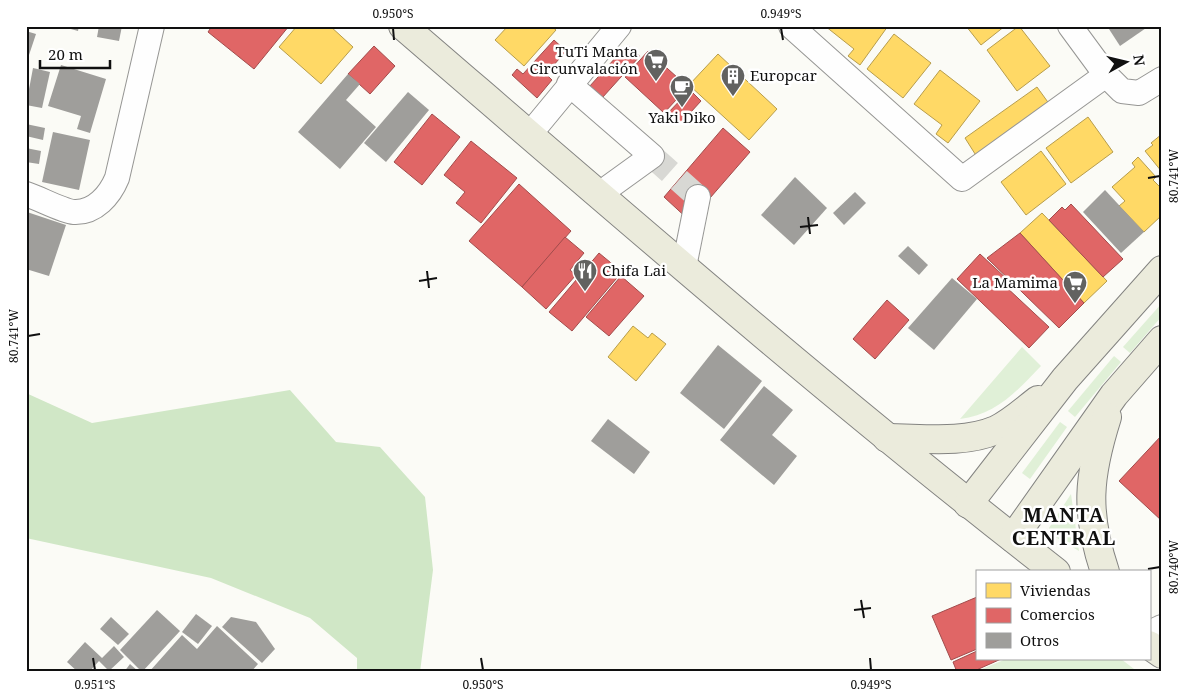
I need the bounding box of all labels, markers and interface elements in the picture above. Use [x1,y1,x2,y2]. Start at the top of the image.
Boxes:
text: 0.950°S [372,5,414,22]
text: 0.949°S [760,5,802,22]
scale bar [40,38,110,70]
north arrow [1100,38,1150,88]
place label: TuTi Manta Circunvalación [530,41,638,78]
text: 20 m [48,44,83,64]
supermarket icon: TuTi Manta Circunvalación [643,48,669,82]
text: N [1129,53,1150,67]
building icon: Europcar [720,63,746,97]
place label: Europcar [750,65,817,85]
cafe icon: Yaki Diko [669,74,695,108]
place label: Yaki Diko [647,107,716,127]
text: 80.741°W [1165,149,1182,203]
restaurant icon: Chifa Lai [572,258,598,292]
place label: Chifa Lai [602,260,666,280]
supermarket icon: La Mamima [1062,270,1088,304]
place label: La Mamima [972,272,1058,292]
text: 80.741°W [5,309,22,363]
district label: MANTA CENTRAL [1012,501,1116,551]
text: 80.740°W [1165,540,1182,594]
legend [976,570,1150,660]
text: Viviendas [1020,580,1091,600]
text: Comercios [1020,604,1095,624]
text: Otros [1020,630,1059,650]
text: 0.951°S [74,676,116,693]
text: 0.950°S [462,676,504,693]
text: 0.949°S [850,676,892,693]

